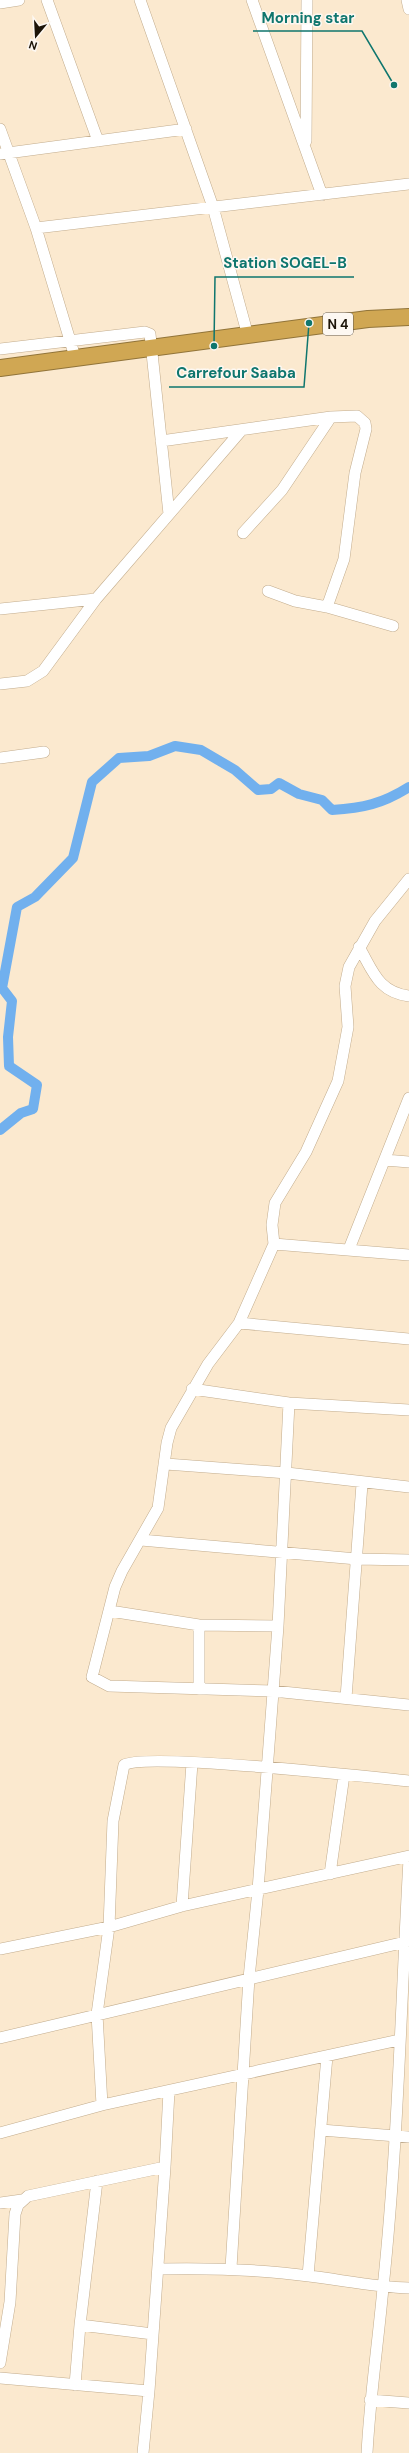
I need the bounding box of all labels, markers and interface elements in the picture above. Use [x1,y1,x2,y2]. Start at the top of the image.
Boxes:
callout: Morning star [253,4,362,31]
text: Morning star [262,8,354,28]
north arrow [16,16,56,56]
text: N [27,38,39,53]
callout: Station SOGEL-B [215,250,354,277]
text: Station SOGEL-B [223,253,347,273]
road number: N 4 [323,313,353,335]
callout: Carrefour Saaba [169,360,304,387]
text: Carrefour Saaba [176,363,296,383]

